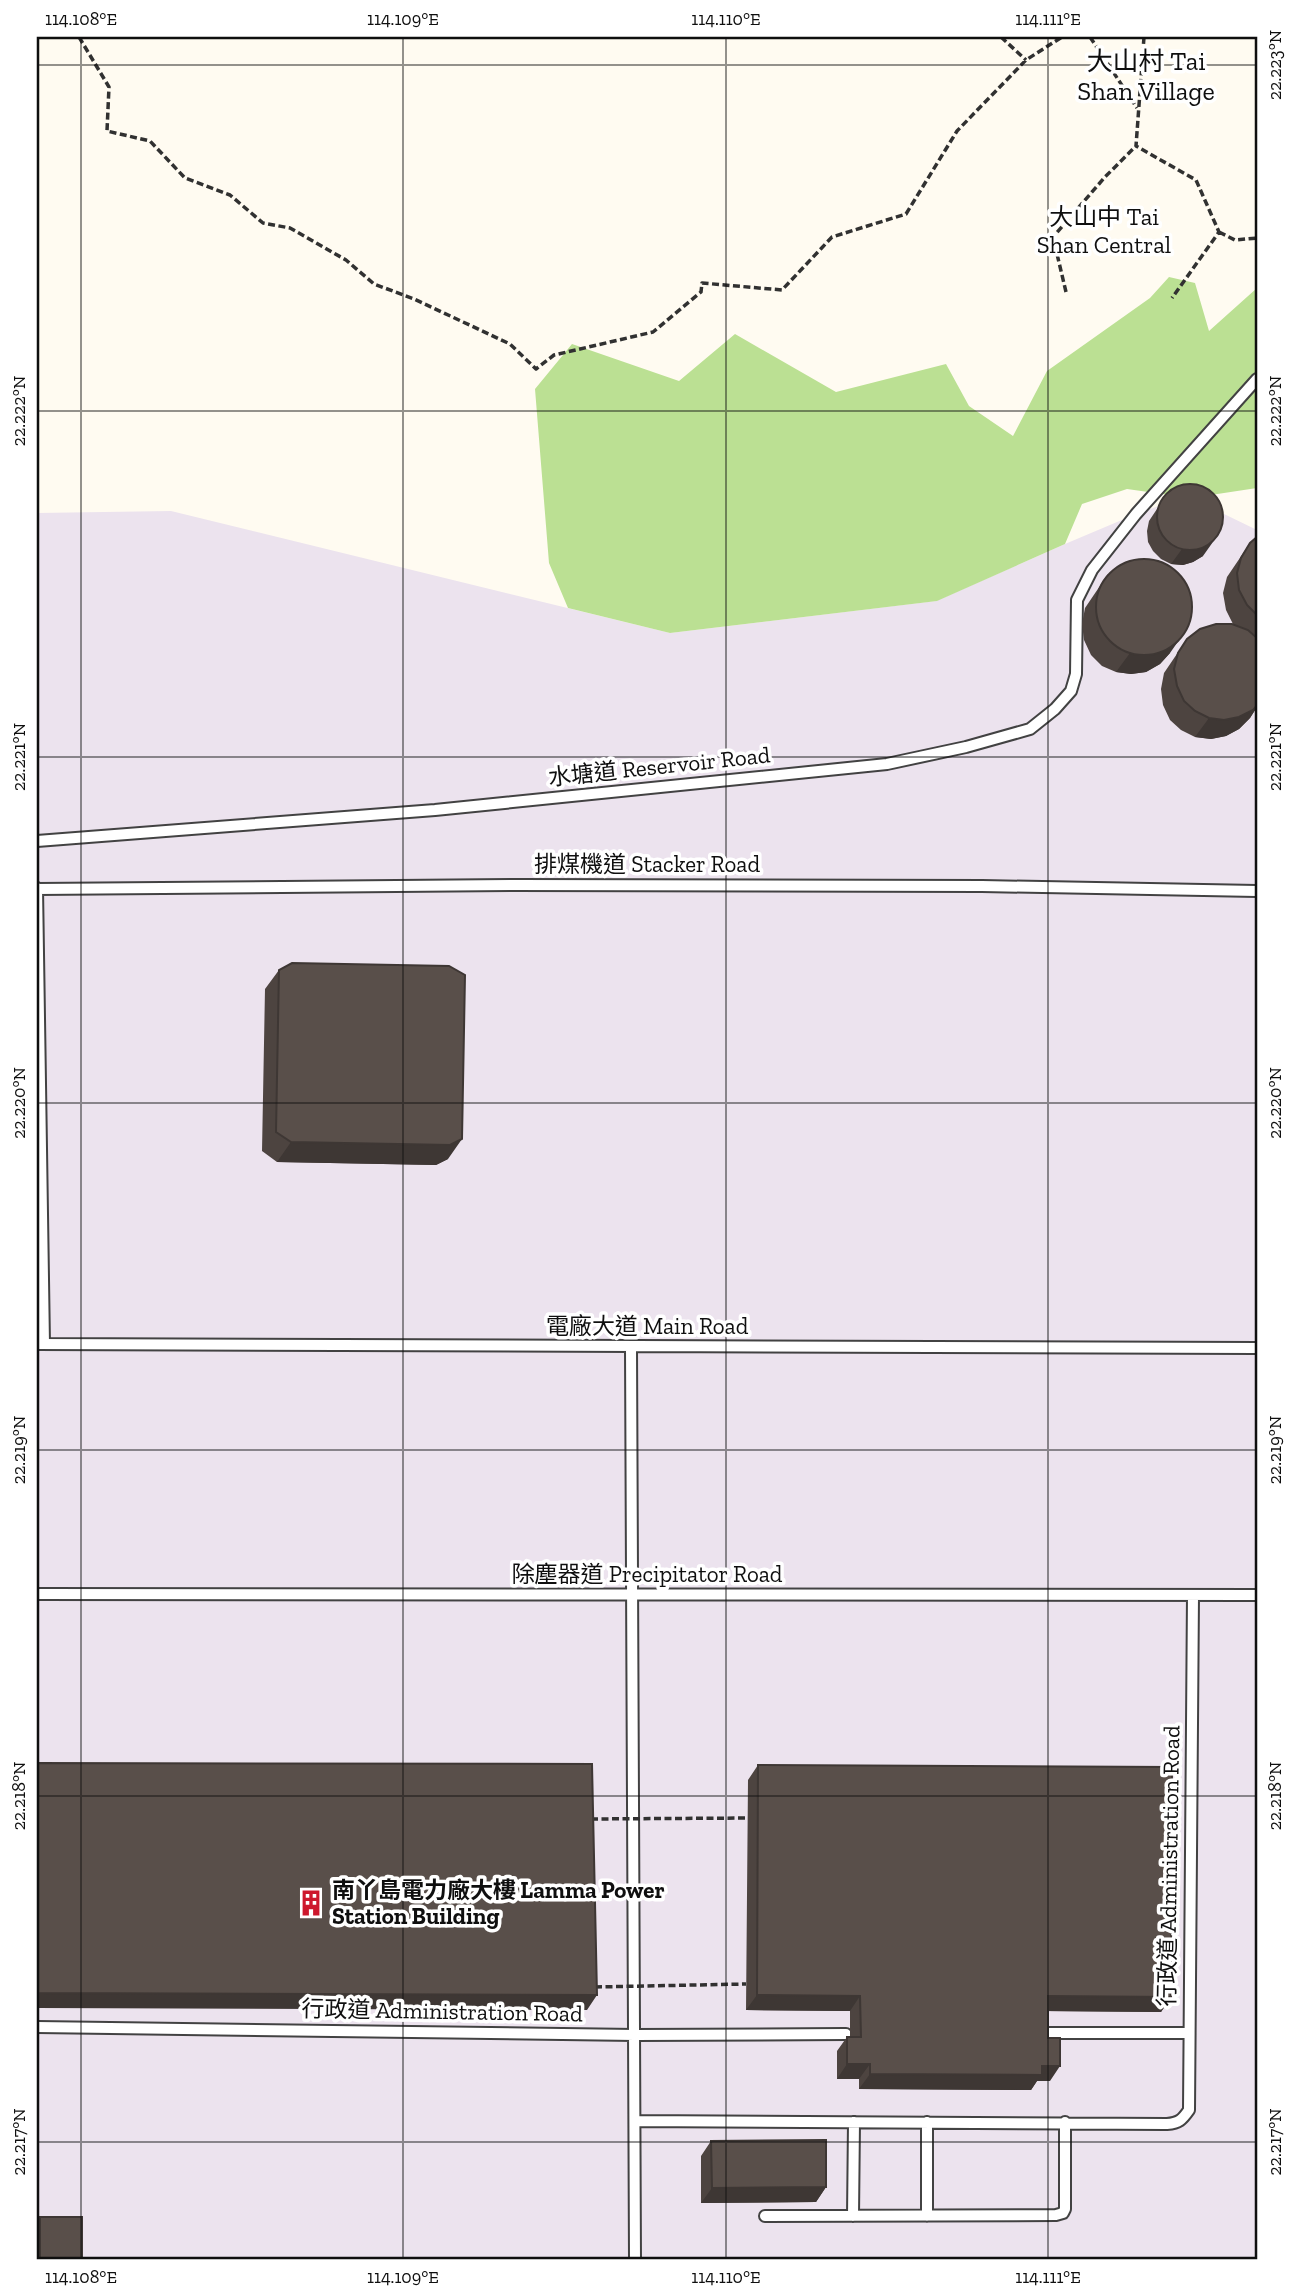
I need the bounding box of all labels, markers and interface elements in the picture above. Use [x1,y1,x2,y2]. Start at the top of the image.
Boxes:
text: 114.108°E [45,8,117,30]
text: 114.109°E [367,8,439,30]
text: 114.110°E [691,8,761,30]
text: 114.111°E [1015,8,1081,30]
text: 22.223°N [1264,30,1286,100]
district label: 大山村 Tai Shan Village [1077,45,1215,107]
district label: 大山中 Tai Shan Central [1037,202,1171,259]
text: 22.222°N [8,376,30,446]
text: 22.222°N [1264,376,1286,446]
text: 22.221°N [8,723,30,791]
text: 22.221°N [1264,723,1286,791]
street label: 水塘道 Reservoir Road [547,740,772,792]
street label: 排煤機道 Stacker Road [534,850,760,878]
text: 22.220°N [8,1067,30,1139]
text: 22.220°N [1264,1067,1286,1139]
street label: 電廠大道 Main Road [546,1312,749,1340]
text: 22.219°N [8,1416,30,1484]
text: 22.219°N [1264,1416,1286,1484]
street label: 除塵器道 Precipitator Road [512,1560,783,1588]
street label: 行政道 Administration Road [1153,1725,1185,2007]
text: 22.218°N [8,1762,30,1830]
text: 22.218°N [1264,1762,1286,1830]
place label: 南丫島電力廠大樓 Lamma Power Station Building [332,1876,665,1930]
building icon: 南丫島電力廠大樓 Lamma Power Station Building [296,1888,326,1918]
street label: 行政道 Administration Road [301,1995,583,2027]
text: 22.217°N [8,2108,30,2176]
text: 22.217°N [1264,2108,1286,2176]
text: 114.108°E [45,2266,117,2288]
text: 114.109°E [367,2266,439,2288]
text: 114.110°E [691,2266,761,2288]
text: 114.111°E [1015,2266,1081,2288]

